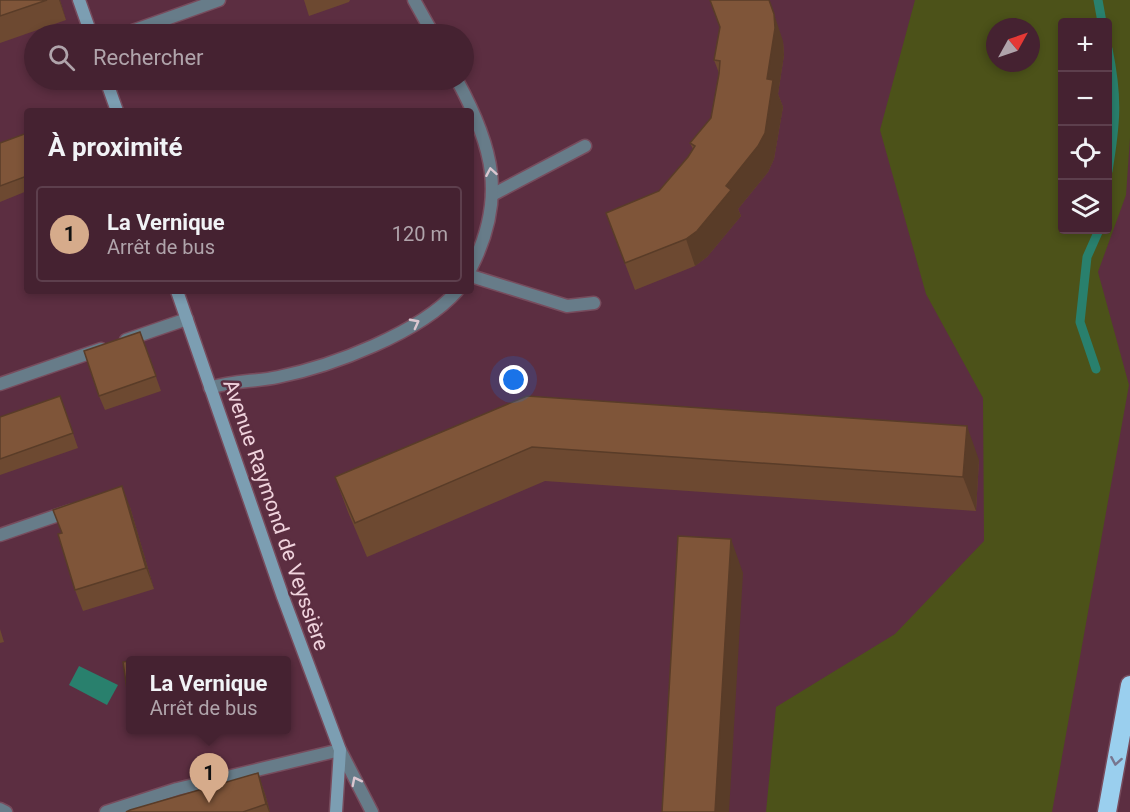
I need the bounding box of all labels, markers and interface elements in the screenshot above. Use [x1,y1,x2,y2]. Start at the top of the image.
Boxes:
north arrow [986,18,1040,72]
map controls [1058,18,1112,234]
button: + [1058,18,1112,72]
search box [24,24,474,90]
icon: search [45,41,78,74]
text: Rechercher [93,45,204,70]
button: − [1058,72,1112,126]
button: locate [1058,126,1112,180]
text: À proximité [48,132,182,162]
one-way arrow [486,167,498,177]
button: layers [1058,180,1112,234]
text: La Vernique [107,210,225,235]
text: 1 [64,222,75,246]
text: 120 m [392,222,448,246]
text: Arrêt de bus [107,235,215,259]
one-way arrow [409,319,419,330]
your location [499,365,528,394]
street label: Avenue Raymond de Veyssière [218,376,334,654]
popup [126,656,291,734]
text: La Vernique [150,671,267,696]
text: Arrêt de bus [150,696,258,720]
pin: 1 [190,754,228,803]
one-way arrow [1110,756,1122,765]
one-way arrow [352,777,363,787]

